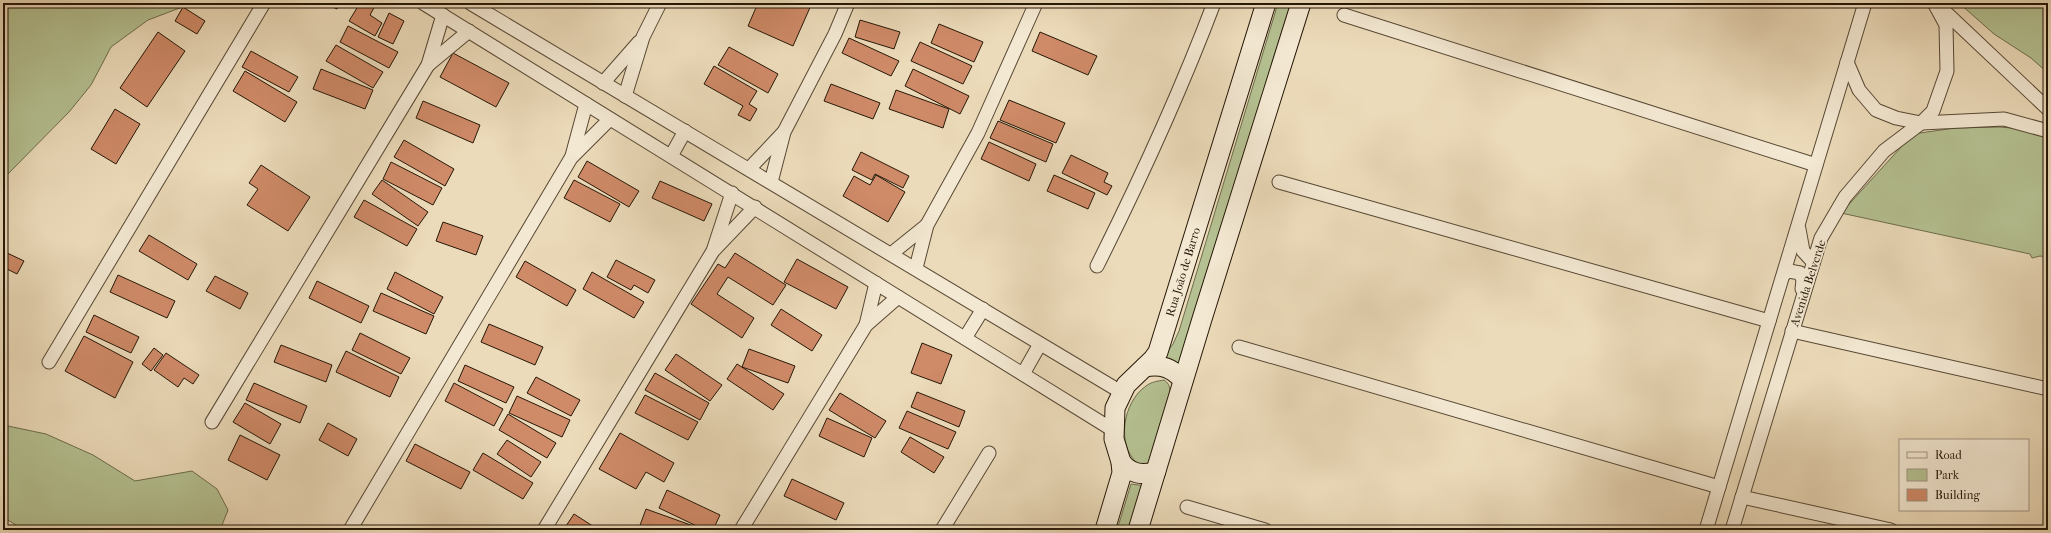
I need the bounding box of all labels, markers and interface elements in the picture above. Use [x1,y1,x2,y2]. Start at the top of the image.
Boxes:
street label: Rua João de Barro [1163,226,1203,318]
street label: Avenida Belverde [1787,238,1829,329]
legend [1899,439,2029,511]
text: Road [1935,448,1962,462]
text: Park [1935,468,1960,482]
text: Building [1935,488,1980,502]

